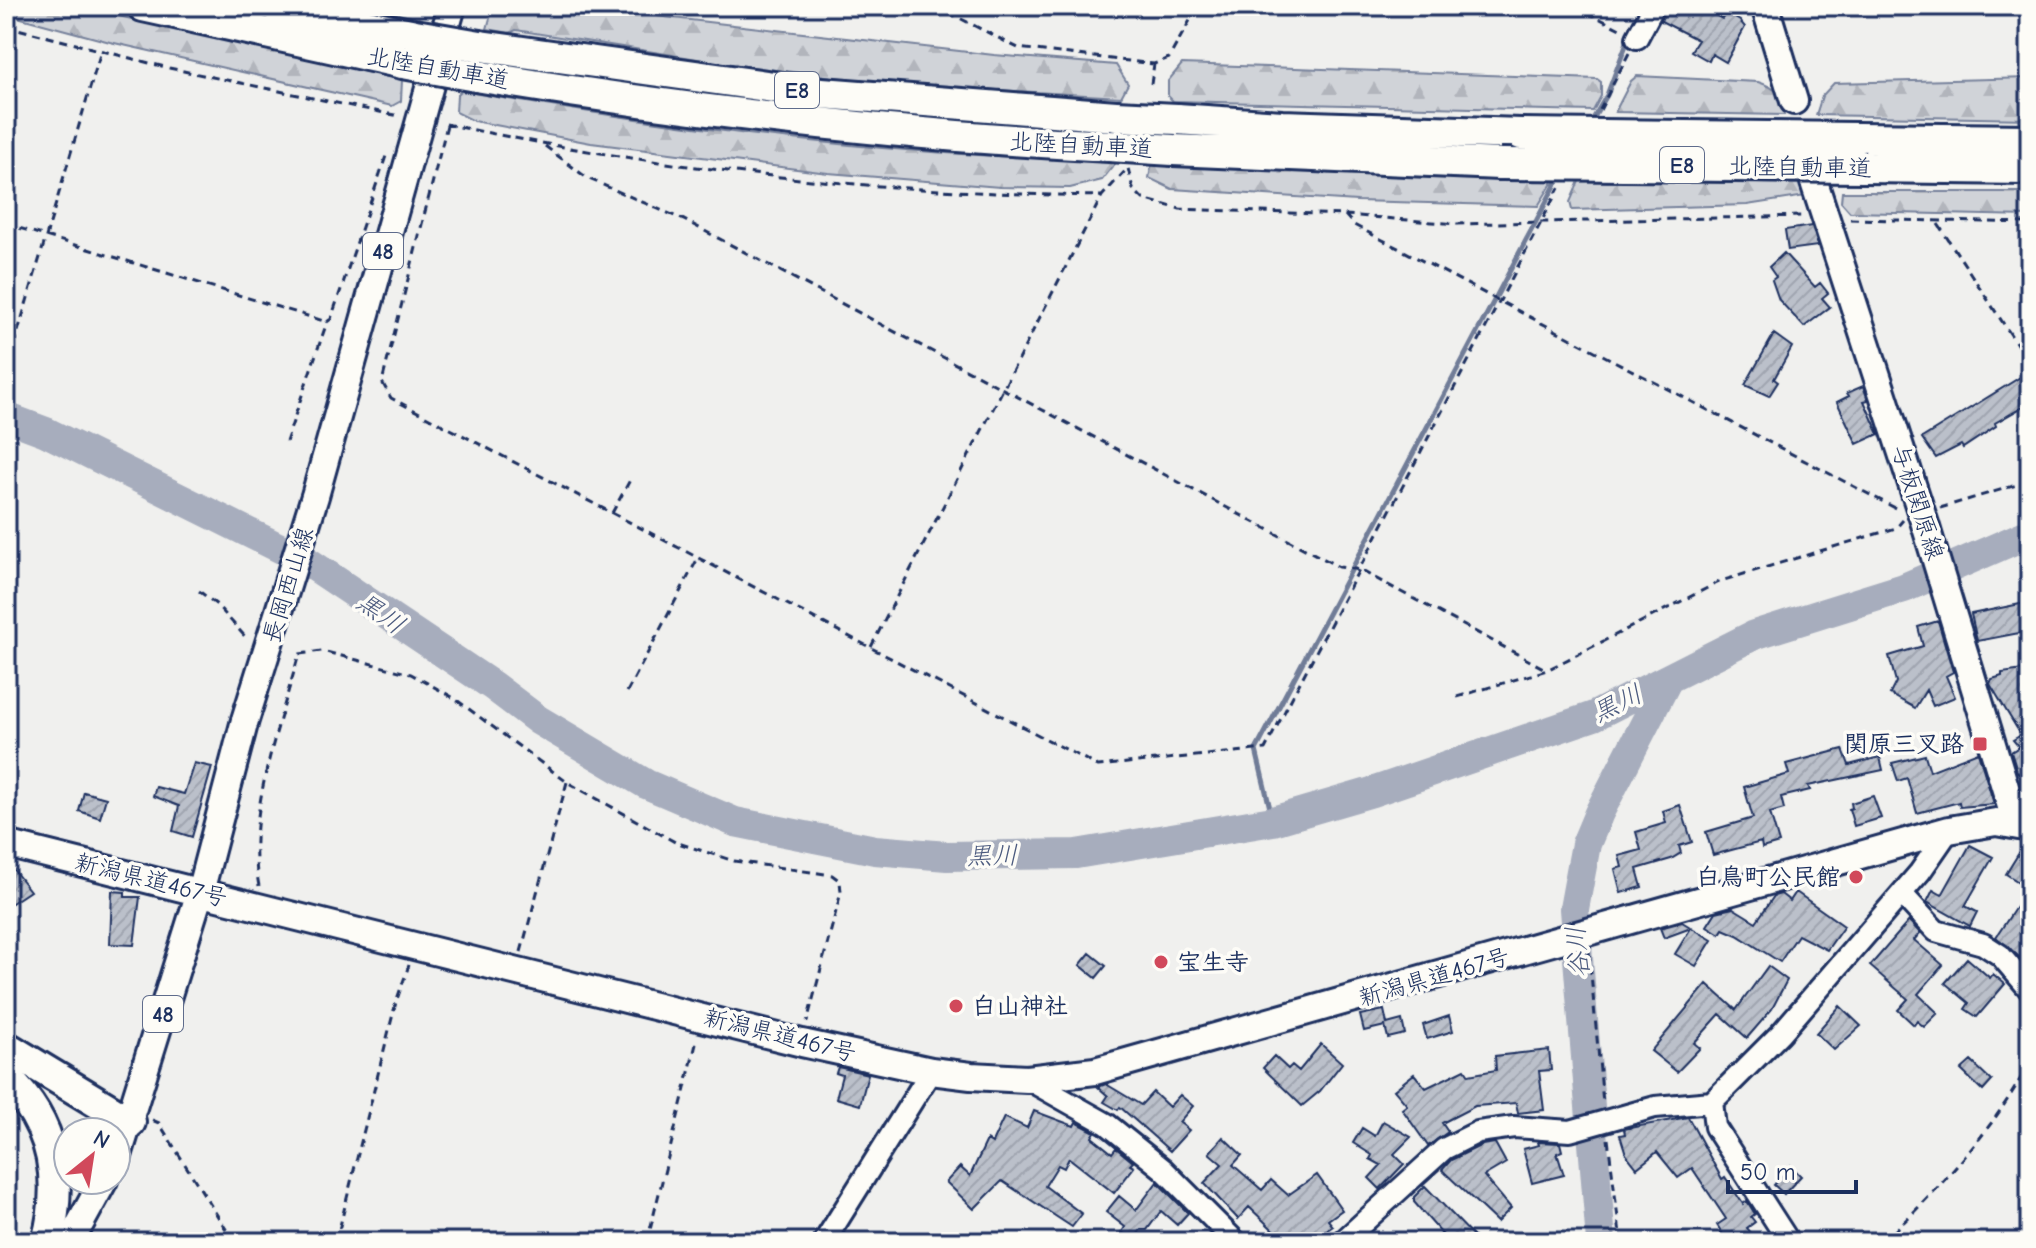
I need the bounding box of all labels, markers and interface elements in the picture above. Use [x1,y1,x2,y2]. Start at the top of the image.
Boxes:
street label: 北陸自動車道 [365,42,511,94]
road number: E8 [775,72,819,108]
street label: 北陸自動車道 [1008,127,1154,163]
road number: E8 [1660,147,1704,183]
street label: 北陸自動車道 [1728,152,1872,182]
road number: 48 [363,233,403,269]
street label: 与板関原線 [1886,441,1950,563]
street label: 長岡西山線 [257,524,319,646]
water label: 黒川 [351,587,410,641]
water label: 黒川 [1587,679,1647,729]
place label: 関原三叉路 [1844,730,1964,758]
marker: 関原三叉路 [1971,735,1989,753]
water label: 黒川 [966,841,1018,871]
street label: 新潟県道467号 [72,848,230,912]
place label: 白鳥町公民館 [1696,863,1840,891]
marker: 白鳥町公民館 [1847,868,1865,886]
water label: 谷川 [1561,925,1595,979]
street label: 新潟県道467号 [1355,942,1513,1012]
place label: 宝生寺 [1177,948,1249,976]
marker: 宝生寺 [1152,953,1170,971]
place label: 白山神社 [972,992,1068,1020]
road number: 48 [143,996,183,1032]
marker: 白山神社 [947,997,965,1015]
street label: 新潟県道467号 [701,1003,859,1067]
north arrow [52,1116,132,1196]
text: N [89,1125,114,1154]
scale bar [1728,1144,1856,1194]
text: 50 m [1740,1158,1796,1186]

